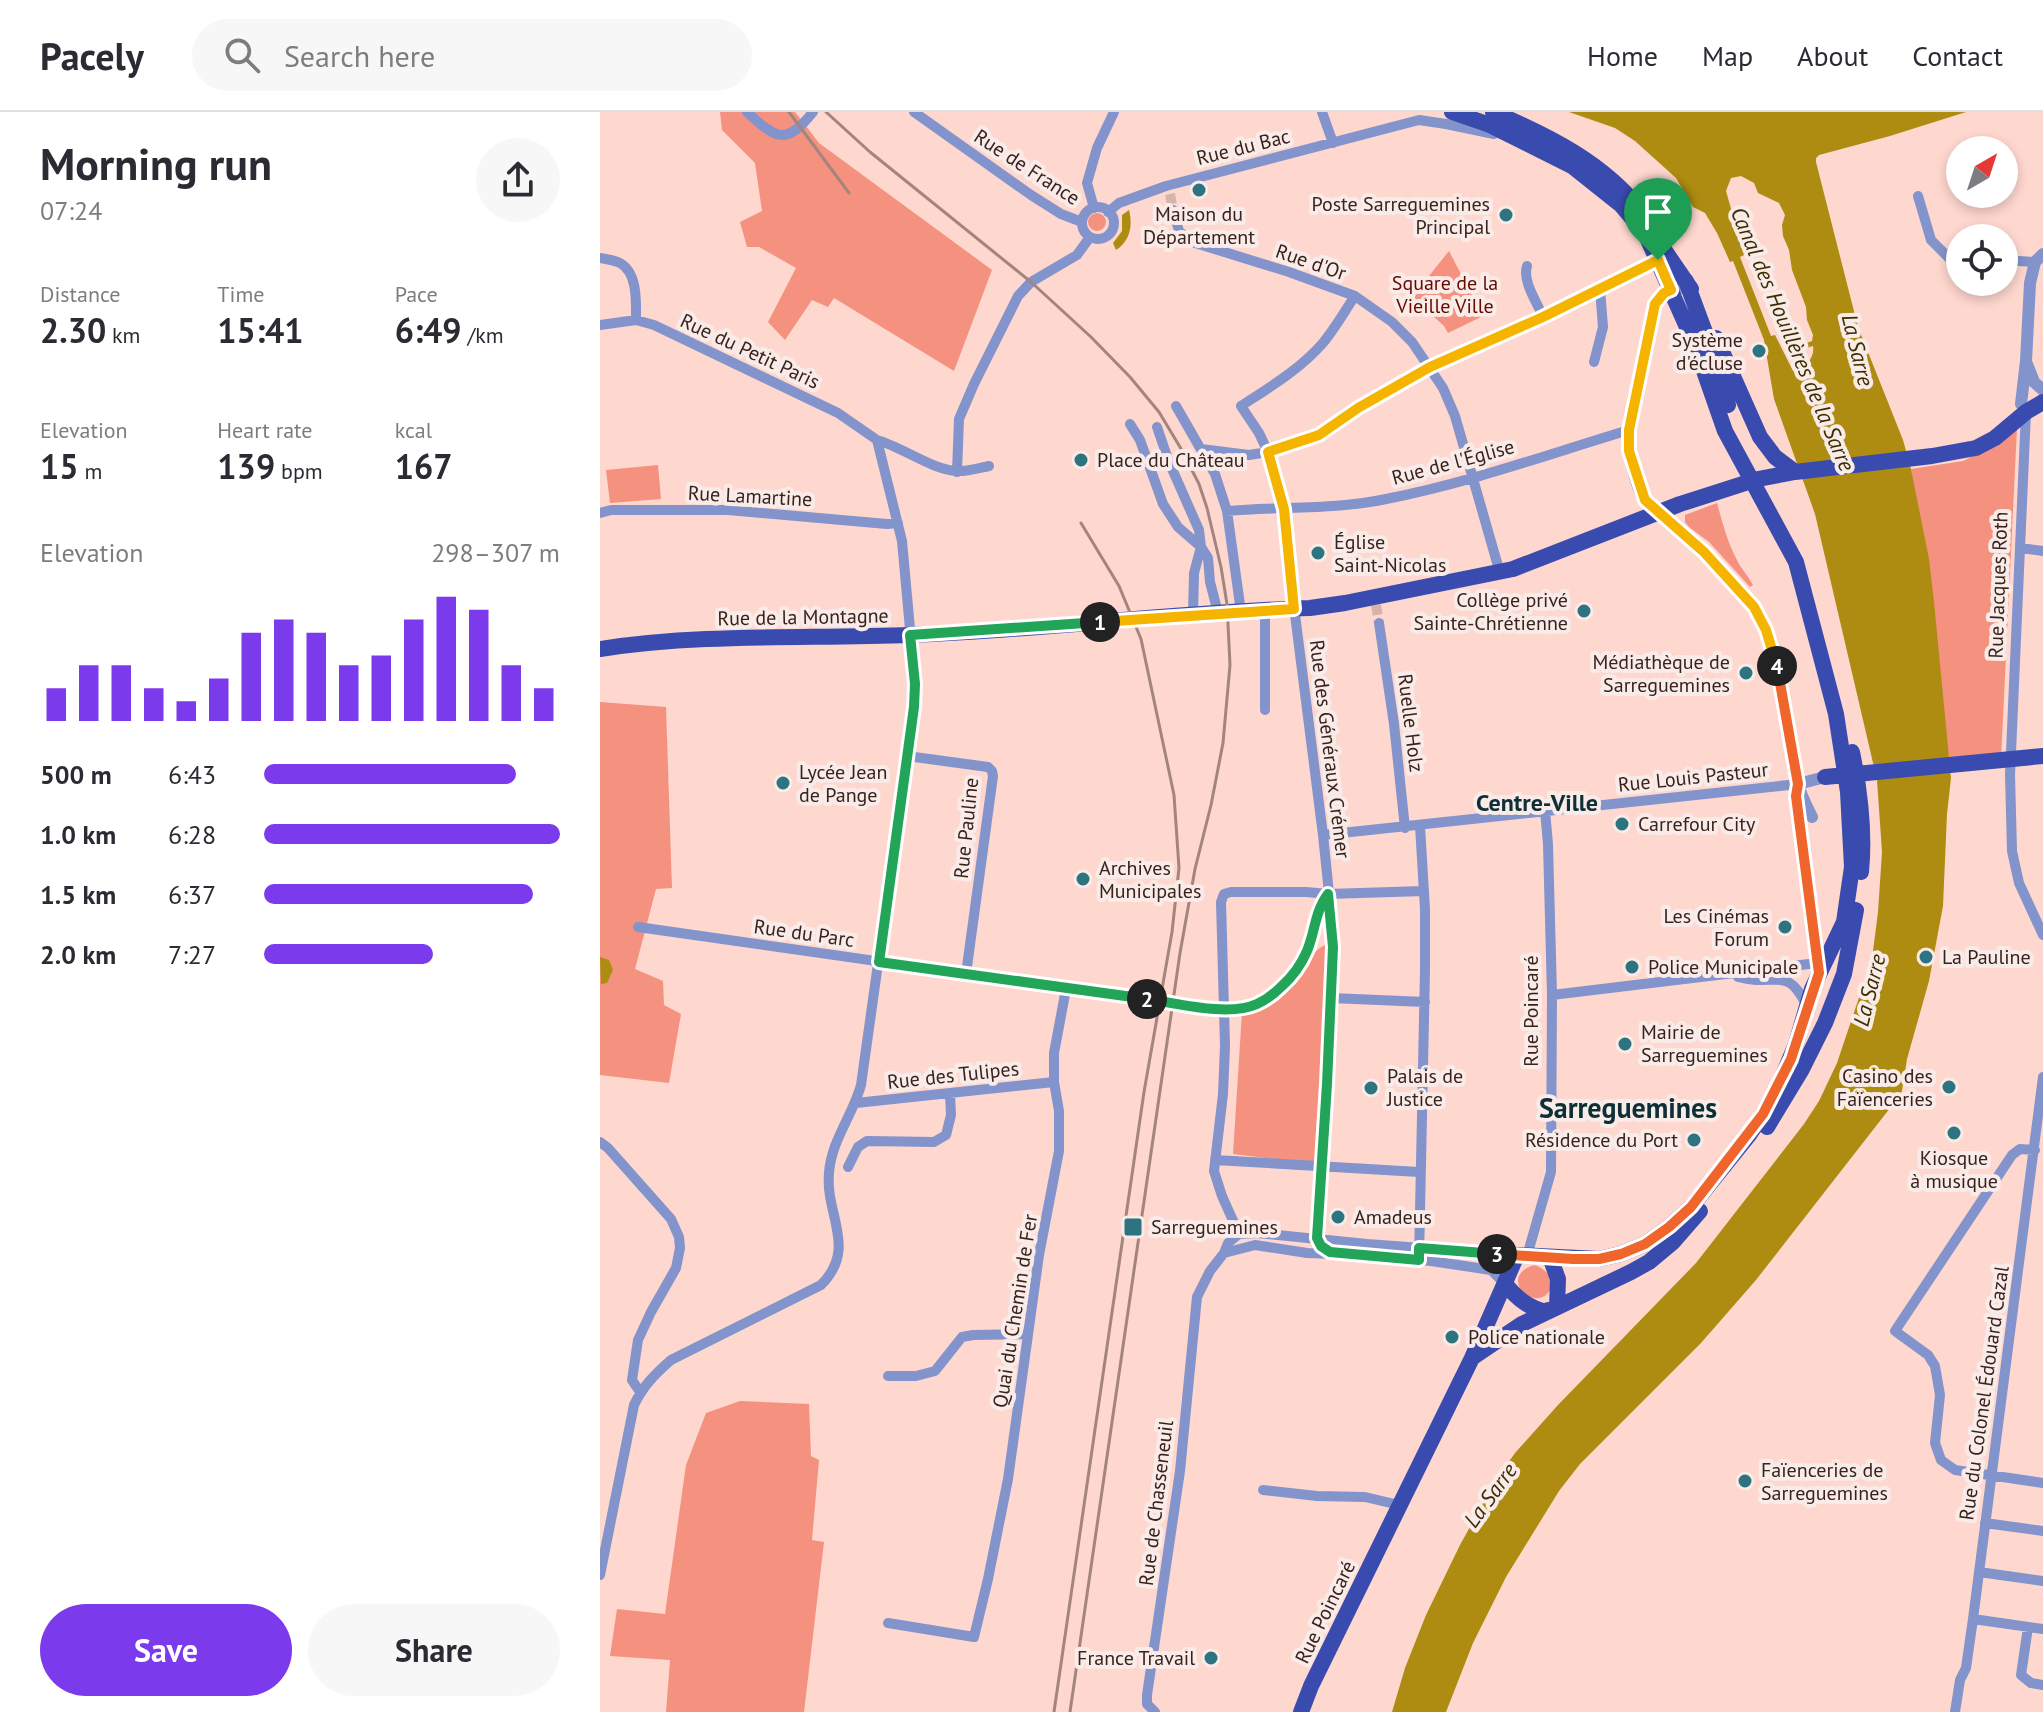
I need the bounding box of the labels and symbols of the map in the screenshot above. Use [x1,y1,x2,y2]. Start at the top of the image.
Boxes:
street label: Rue de France [969,123,1085,211]
street label: Rue du Bac [1194,123,1292,171]
north arrow [1946,136,2018,208]
pin [1624,178,1692,260]
marker: Maison du Département [1190,181,1208,199]
place label: Poste Sarreguemines Principal [1311,191,1490,240]
place label: Maison du Département [1143,201,1255,250]
water label: Canal des Houillères de la Sarre [1725,203,1862,476]
marker: Poste Sarreguemines Principal [1497,206,1515,224]
street label: Rue d'Or [1272,238,1350,286]
park label: Square de la Vieille Ville [1392,270,1498,319]
street label: Rue du Petit Paris [676,307,824,395]
water label: La Sarre [1836,311,1881,390]
place label: Système d'écluse [1672,327,1743,376]
marker: Système d'écluse [1750,342,1768,360]
street label: Rue de l'Église [1389,433,1517,491]
place label: Place du Château [1097,447,1245,473]
marker: Place du Château [1072,451,1090,469]
street label: Rue Lamartine [687,480,813,512]
street label: Rue Jacques Roth [1982,511,2014,659]
place label: Église Saint-Nicolas [1334,529,1446,578]
marker: Église Saint-Nicolas [1309,544,1327,562]
place label: Collège privé Sainte-Chrétienne [1414,587,1568,636]
pin: 1 [1080,602,1120,642]
marker: Collège privé Sainte-Chrétienne [1575,602,1593,620]
street label: Rue de la Montagne [717,603,889,631]
street label: Rue des Généraux Crémer [1304,638,1356,860]
pin: 4 [1757,646,1797,686]
place label: Médiathèque de Sarreguemines [1592,649,1730,698]
marker: Médiathèque de Sarreguemines [1737,664,1755,682]
street label: Ruelle Holz [1392,672,1430,774]
street label: Rue Louis Pasteur [1617,756,1770,798]
place label: Lycée Jean de Pange [799,759,887,808]
marker: Lycée Jean de Pange [774,774,792,792]
street label: Rue Pauline [948,776,984,880]
district label: Centre-Ville [1476,787,1598,818]
place label: Carrefour City [1638,811,1756,837]
marker: Carrefour City [1613,815,1631,833]
place label: Archives Municipales [1099,855,1201,904]
marker: Archives Municipales [1074,870,1092,888]
place label: Les Cinémas Forum [1663,903,1769,952]
street label: Rue du Parc [752,913,856,953]
marker: Les Cinémas Forum [1776,918,1794,936]
place label: La Pauline [1942,944,2031,970]
marker: La Pauline [1917,948,1935,966]
water label: La Sarre [1847,950,1892,1029]
place label: Police Municipale [1648,954,1798,980]
street label: Rue Poincaré [1518,955,1544,1067]
marker: Police Municipale [1623,958,1641,976]
pin: 2 [1127,979,1167,1019]
place label: Mairie de Sarreguemines [1641,1019,1768,1068]
marker: Mairie de Sarreguemines [1616,1035,1634,1053]
street label: Rue des Tulipes [886,1055,1020,1095]
place label: Palais de Justice [1386,1063,1463,1112]
place label: Casino des Faïenceries [1837,1063,1933,1112]
marker: Casino des Faïenceries [1940,1078,1958,1096]
marker: Palais de Justice [1362,1079,1380,1097]
district label: Sarreguemines [1539,1089,1717,1126]
marker: Kiosque à musique [1945,1124,1963,1142]
place label: Résidence du Port [1525,1127,1678,1153]
marker: Résidence du Port [1685,1131,1703,1149]
place label: Kiosque à musique [1910,1145,1998,1194]
place label: Amadeus [1354,1204,1432,1230]
marker: Amadeus [1329,1208,1347,1226]
street label: Quai du Chemin de Fer [987,1212,1043,1410]
place label: Sarreguemines [1151,1214,1278,1240]
marker: Sarreguemines [1122,1216,1144,1238]
pin: 3 [1477,1234,1517,1274]
street label: Rue du Colonel Édouard Cazal [1953,1264,2015,1522]
place label: Police nationale [1468,1324,1605,1350]
marker: Police nationale [1443,1328,1461,1346]
street label: Rue de Chasseneuil [1133,1419,1179,1587]
water label: La Sarre [1457,1457,1523,1533]
place label: Faïenceries de Sarreguemines [1761,1457,1888,1506]
marker: Faïenceries de Sarreguemines [1736,1472,1754,1490]
street label: Rue Poincaré [1289,1556,1361,1668]
place label: France Travail [1077,1645,1195,1671]
marker: France Travail [1202,1649,1220,1667]

